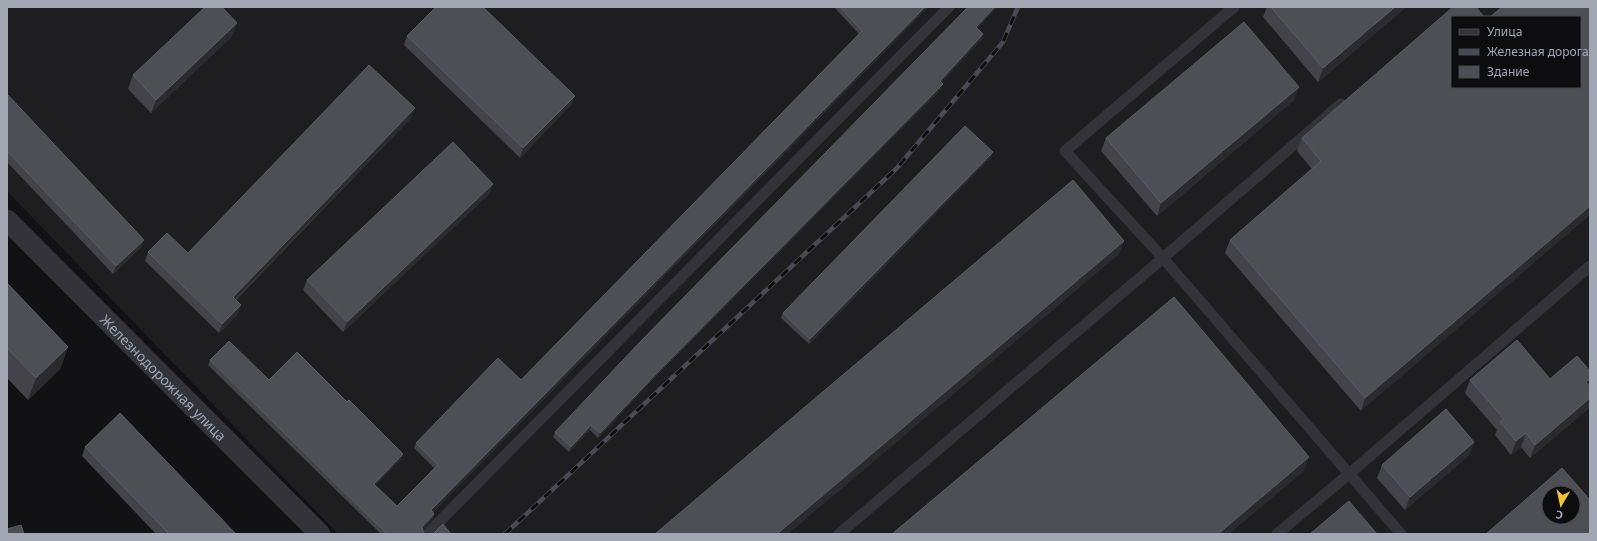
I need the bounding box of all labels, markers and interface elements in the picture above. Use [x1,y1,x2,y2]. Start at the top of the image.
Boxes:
legend [1451,16,1581,88]
text: Улица [1487,23,1522,40]
text: Железная дорога [1487,43,1589,60]
text: Здание [1487,63,1530,80]
street label: Железнодорожная улица [96,310,231,445]
north arrow [1541,485,1581,525]
text: С [1555,507,1564,523]

